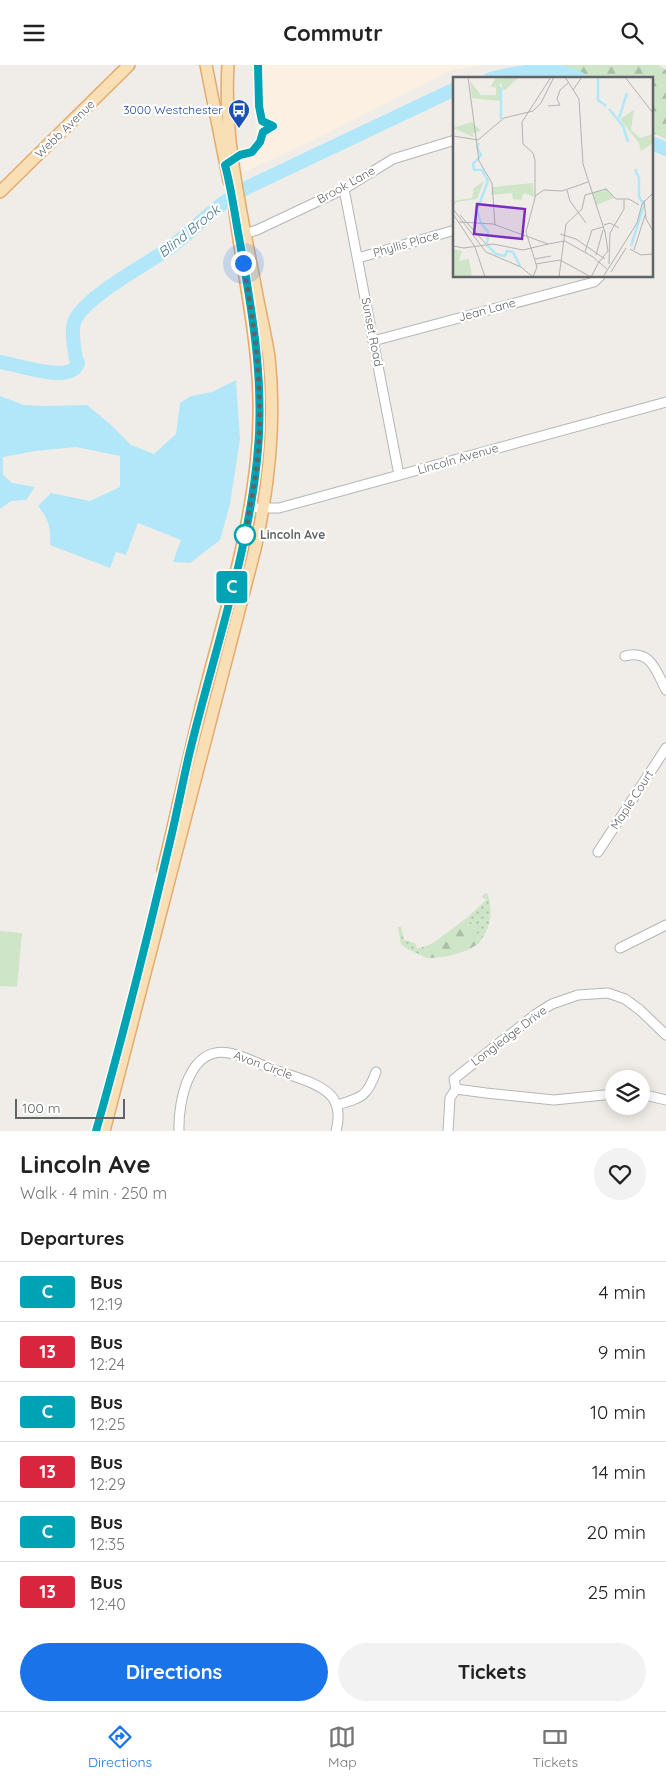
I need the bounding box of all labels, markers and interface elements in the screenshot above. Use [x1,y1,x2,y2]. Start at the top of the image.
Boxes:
icon: menu [20,19,48,47]
text: Commutr [283,19,383,47]
icon: search [618,19,646,47]
inset map [453,77,654,277]
street label: Webb Avenue [32,96,98,161]
bus stop icon: 3000 Westchester [227,98,251,129]
place label: 3000 Westchester [123,102,223,117]
street label: Brook Lane [314,162,377,207]
water label: Blind Brook [154,200,225,261]
street label: Phyllis Place [371,227,441,260]
your location [231,251,256,276]
street label: Jean Lane [457,295,517,324]
street label: Sunset Road [358,296,387,368]
street label: Lincoln Avenue [416,440,500,477]
marker: Lincoln Ave [234,524,256,546]
place label: Lincoln Ave [260,527,325,542]
line badge: C [216,571,248,603]
text: C [226,575,238,598]
street label: Maple Court [607,767,656,832]
street label: Longledge Drive [468,1002,550,1069]
street label: Avon Circle [232,1047,295,1082]
map controls [605,1070,650,1115]
button: layers [605,1070,650,1115]
scale bar [15,1096,125,1119]
text: 100 m [22,1099,60,1117]
button: heart [594,1148,646,1200]
text: Lincoln Ave [20,1149,151,1179]
text: Walk · 4 min · 250 m [20,1183,167,1203]
text: Departures [20,1226,124,1250]
text: Bus [90,1270,123,1294]
text: C [42,1280,53,1303]
text: 4 min [598,1280,646,1304]
text: 12:19 [90,1294,123,1314]
text: Bus [90,1330,123,1354]
text: 13 [39,1340,56,1363]
text: 9 min [598,1340,646,1364]
text: 12:24 [90,1354,125,1374]
text: Bus [90,1390,123,1414]
text: C [42,1400,53,1423]
text: 10 min [590,1400,646,1424]
text: 12:25 [90,1414,125,1434]
text: Bus [90,1450,123,1474]
text: 13 [39,1460,56,1483]
text: 14 min [592,1460,646,1484]
text: 12:29 [90,1474,126,1494]
text: Bus [90,1510,123,1534]
text: C [42,1520,53,1543]
text: 20 min [587,1520,646,1544]
text: 12:35 [90,1534,125,1554]
text: Bus [90,1570,123,1594]
text: 13 [39,1580,56,1603]
text: 25 min [588,1580,646,1604]
text: 12:40 [90,1594,126,1614]
button: Directions [20,1643,328,1701]
button: Tickets [338,1643,646,1701]
tab: Directions [88,1723,152,1771]
tab: Map [328,1723,357,1771]
tab: Tickets [533,1723,578,1771]

